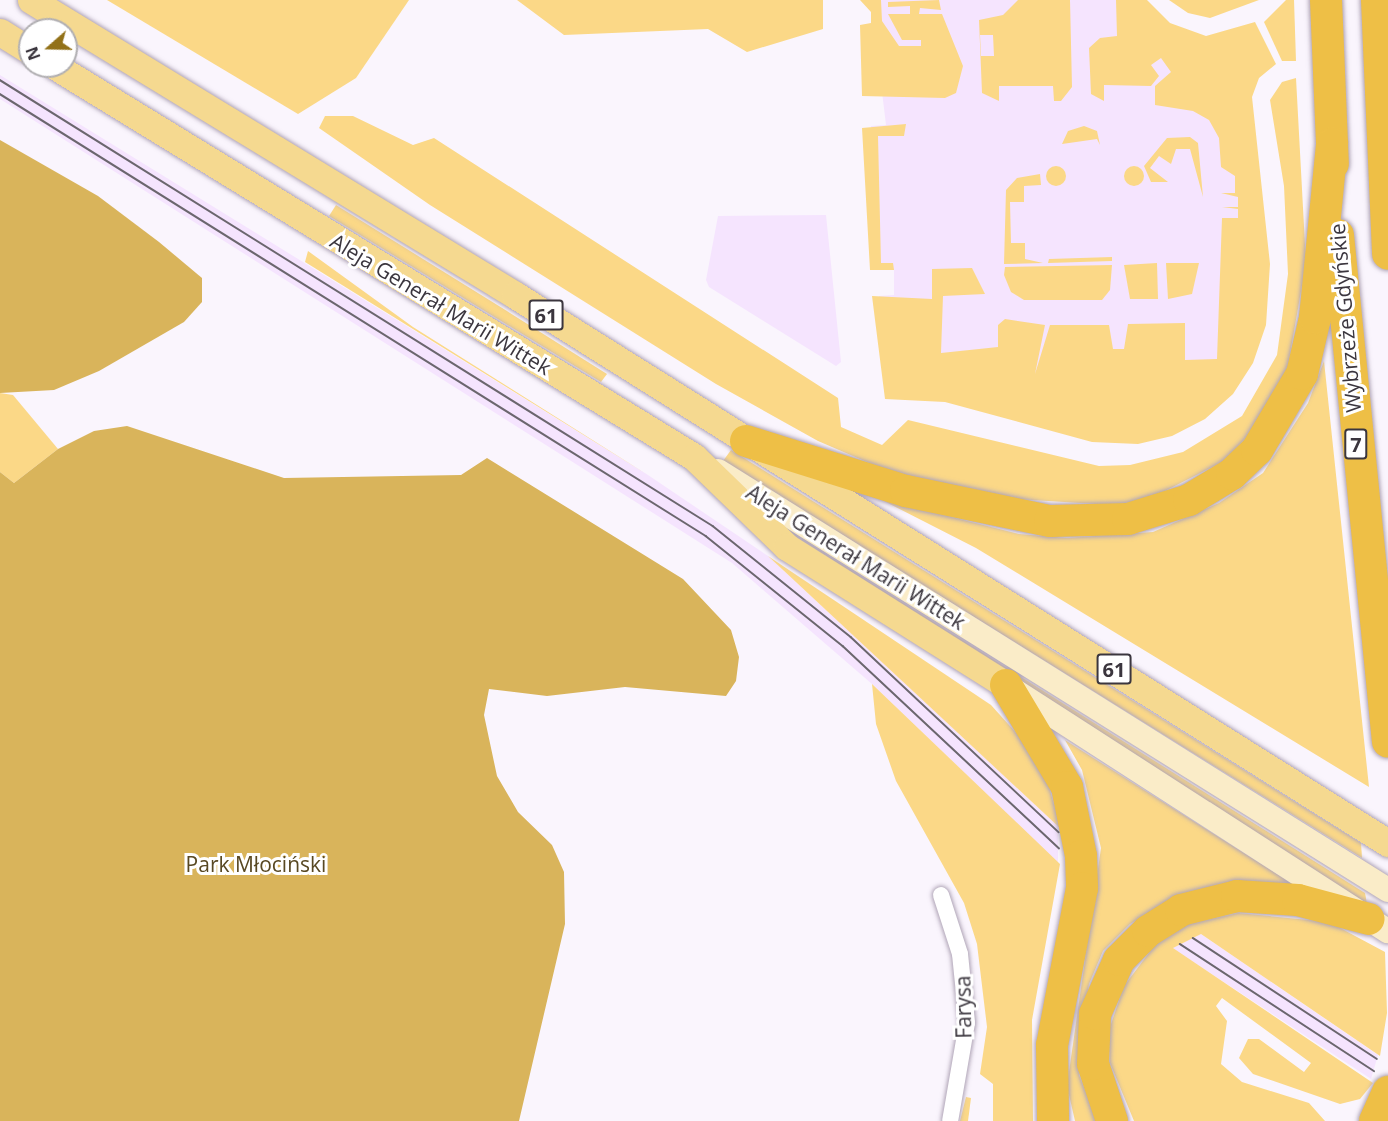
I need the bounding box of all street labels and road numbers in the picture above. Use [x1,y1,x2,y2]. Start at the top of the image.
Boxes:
street label: Wybrzeże Gdyńskie [1324,222,1366,414]
street label: Aleja Generał Marii Wittek [326,228,556,380]
road number: 61 [528,298,564,332]
road number: 7 [1344,427,1368,461]
street label: Aleja Generał Marii Wittek [742,479,970,635]
road number: 61 [1096,652,1132,686]
street label: Farysa [950,975,976,1039]

